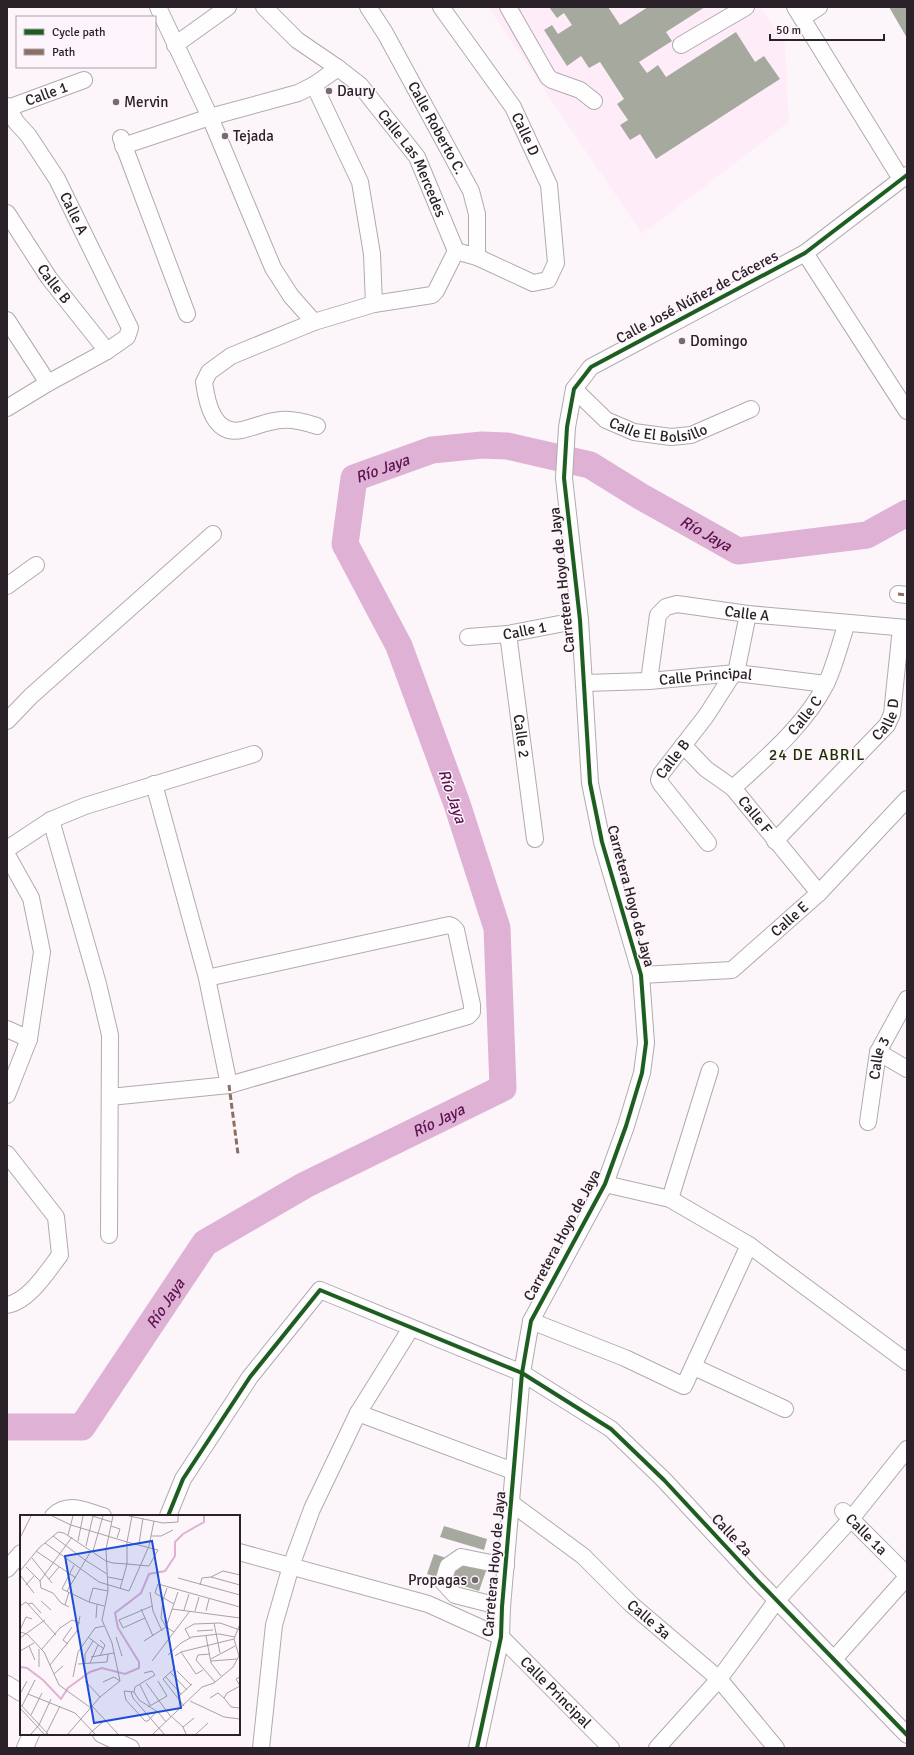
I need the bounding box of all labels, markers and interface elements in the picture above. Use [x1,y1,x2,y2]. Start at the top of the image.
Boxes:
legend [16,16,156,68]
scale bar [770,16,884,42]
text: 50 m [776,23,801,38]
text: Cycle path [52,25,105,40]
text: Path [52,45,75,60]
street label: Calle 1 [23,78,70,110]
street label: Calle Roberto C. [404,78,469,177]
place label: Daury [337,82,375,100]
marker: Daury [324,86,334,96]
place label: Mervin [124,93,168,111]
marker: Mervin [111,97,121,107]
street label: Calle Las Mercedes [374,106,450,220]
street label: Calle D [508,110,543,159]
place label: Tejada [233,127,274,145]
marker: Tejada [220,131,230,141]
street label: Calle A [56,189,92,238]
street label: Calle José Núñez de Cáceres [613,246,781,347]
street label: Calle B [33,261,75,307]
place label: Domingo [690,332,748,350]
marker: Domingo [677,336,687,346]
street label: Calle El Bolsillo [606,413,710,446]
water label: Río Jaya [353,450,413,488]
street label: Carretera Hoyo de Jaya [545,506,579,654]
water label: Río Jaya [676,512,736,557]
street label: Calle A [723,602,770,625]
street label: Calle 1 [502,618,548,643]
street label: Calle Principal [658,664,753,689]
street label: Calle C [784,693,826,739]
street label: Calle D [868,698,903,744]
street label: Calle 2 [510,713,533,759]
street label: Calle B [652,736,693,782]
district label: 24 DE ABRIL [769,745,865,765]
water label: Río Jaya [434,767,471,827]
street label: Calle F [734,792,776,838]
street label: Carretera Hoyo de Jaya [603,823,659,969]
street label: Calle E [767,898,812,941]
street label: Calle 3 [865,1033,894,1081]
water label: Río Jaya [409,1099,469,1142]
street label: Carretera Hoyo de Jaya [520,1166,604,1304]
water label: Río Jaya [142,1274,190,1332]
street label: Carretera Hoyo de Jaya [479,1490,509,1638]
street label: Calle 2a [708,1510,756,1560]
street label: Calle 1a [842,1510,891,1559]
inset map [20,1515,240,1735]
place label: Propagas [408,1571,467,1589]
marker: Propagas [470,1575,480,1585]
street label: Calle 3a [623,1596,674,1643]
street label: Calle Principal [516,1653,595,1732]

